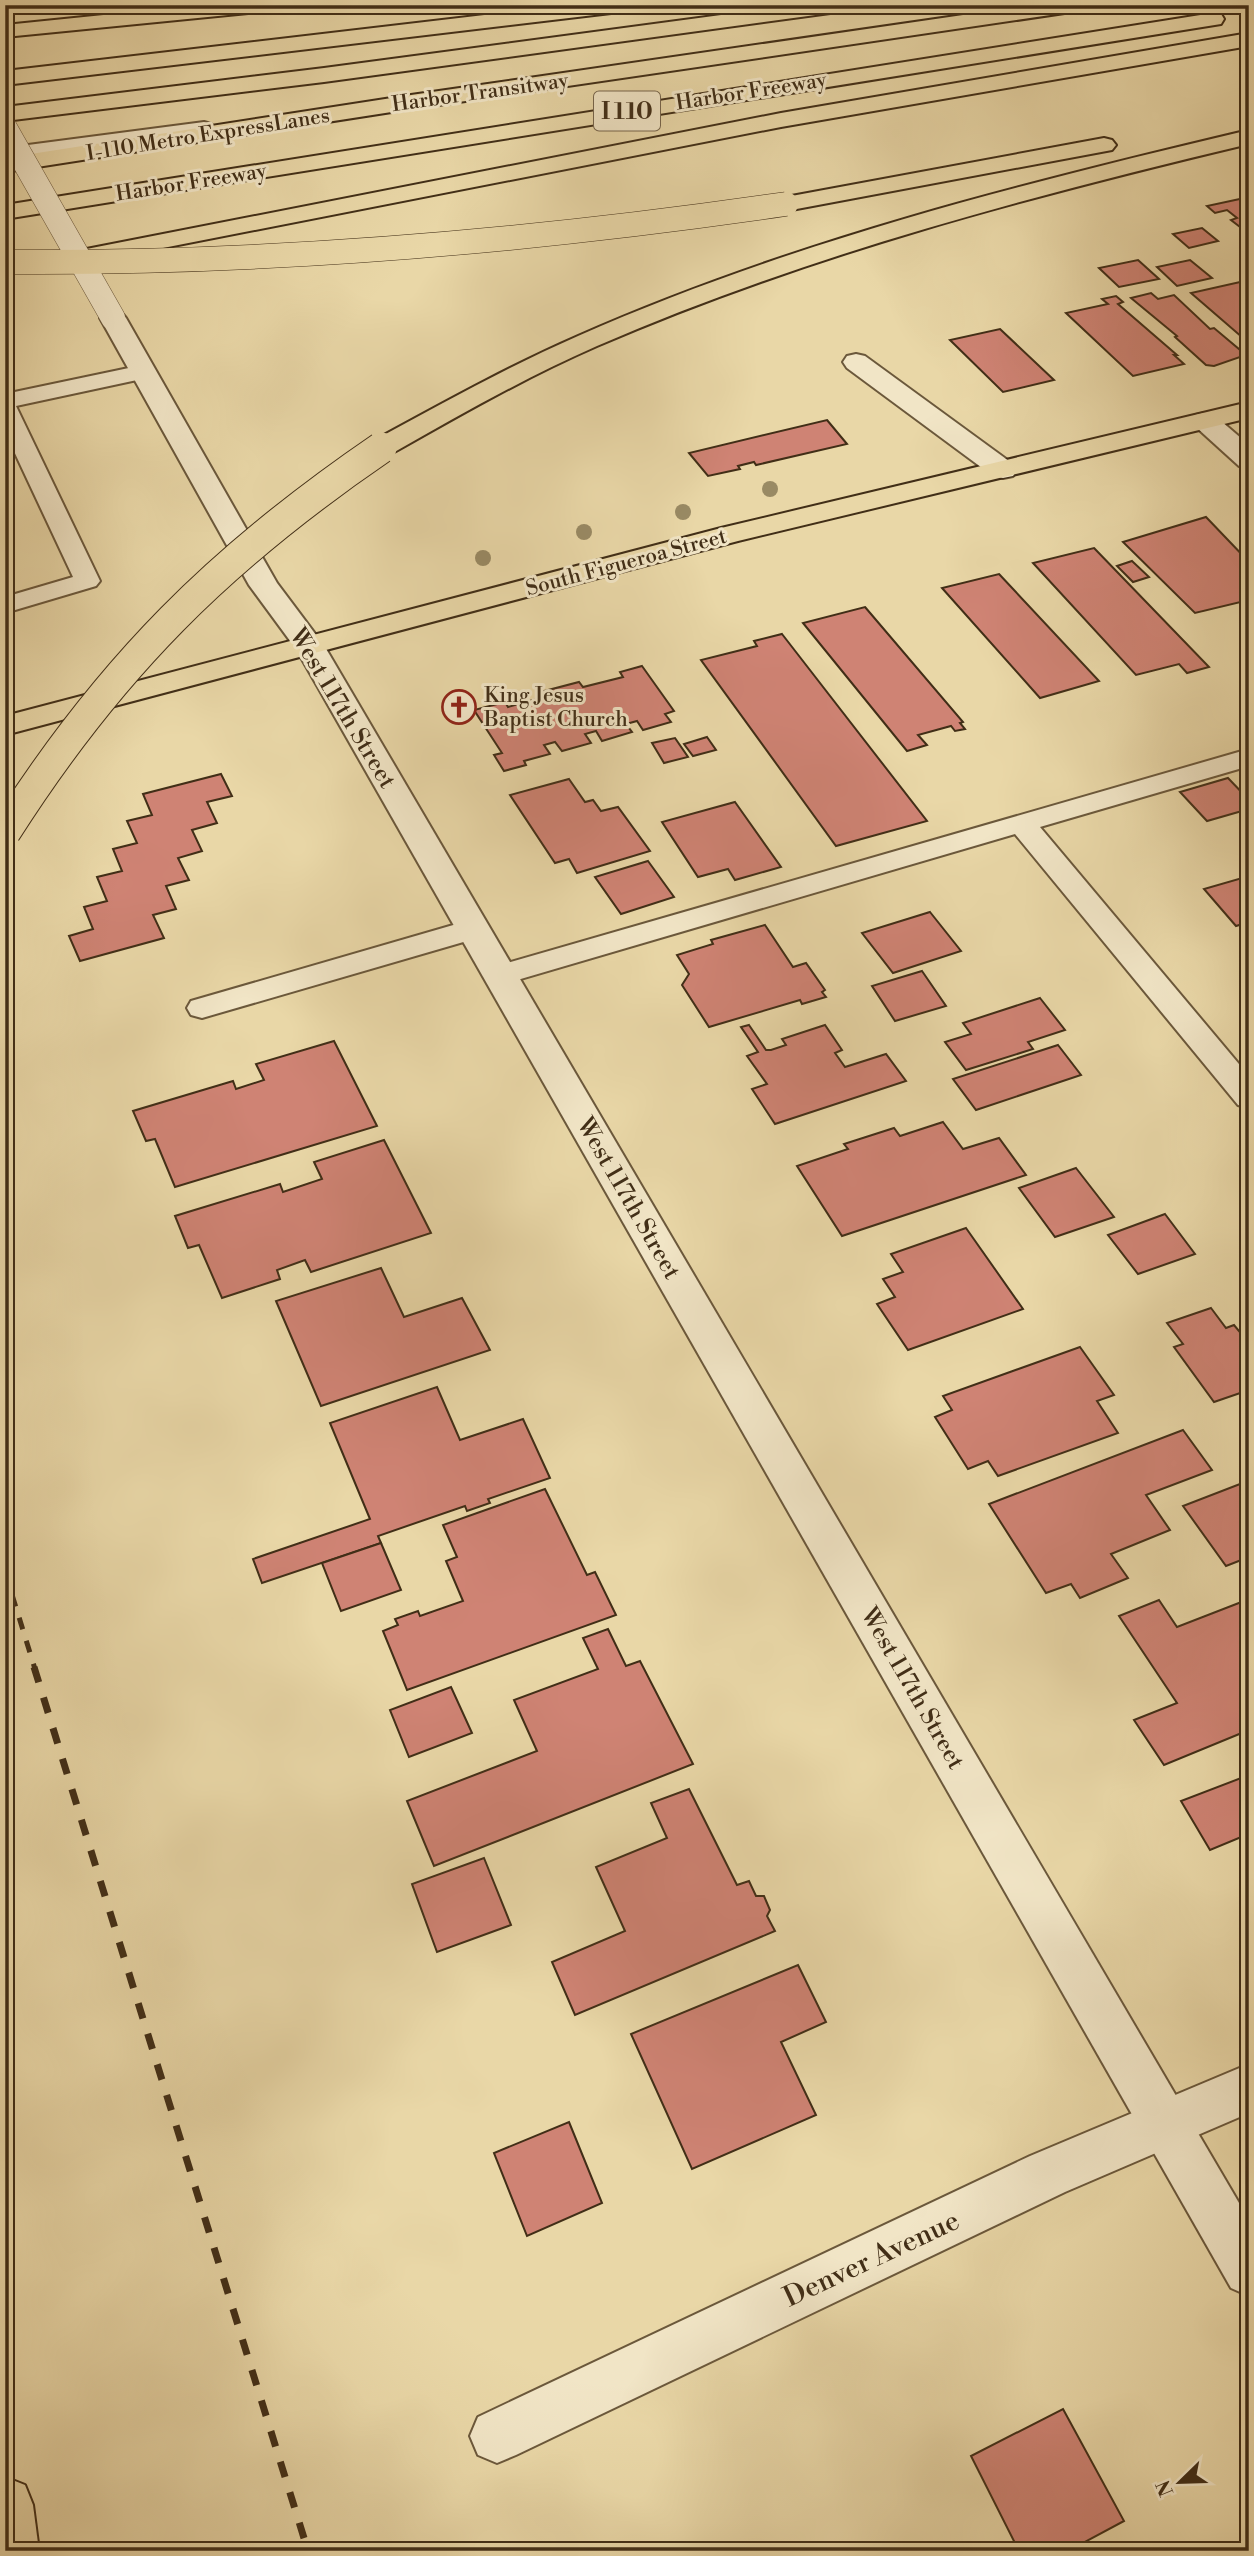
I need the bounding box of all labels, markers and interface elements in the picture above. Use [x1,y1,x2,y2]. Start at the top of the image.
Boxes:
street label: Harbor Freeway [674,67,829,117]
street label: Harbor Transitway [390,68,571,118]
road number: I 110 [594,92,660,130]
street label: I-110 Metro ExpressLanes [85,103,332,167]
street label: Harbor Freeway [114,158,269,208]
street label: South Figueroa Street [523,523,730,602]
street label: West 117th Street [282,622,402,795]
place label: King Jesus Baptist Church [483,683,628,733]
church icon: King Jesus Baptist Church [440,688,478,726]
street label: West 117th Street [569,1111,687,1285]
street label: West 117th Street [853,1601,971,1775]
street label: Denver Avenue [778,2203,965,2315]
north arrow [1146,2448,1216,2518]
text: N [1151,2477,1179,2500]

